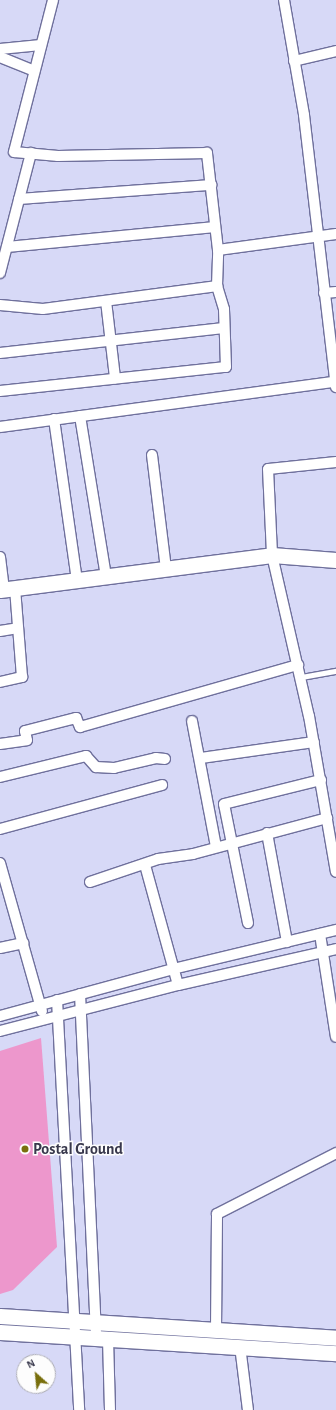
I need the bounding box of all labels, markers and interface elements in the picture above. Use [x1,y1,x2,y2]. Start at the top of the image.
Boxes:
place label: Postal Ground [33,1139,123,1159]
marker: Postal Ground [20,1144,30,1154]
north arrow [16,1354,56,1394]
text: N [25,1357,37,1370]

